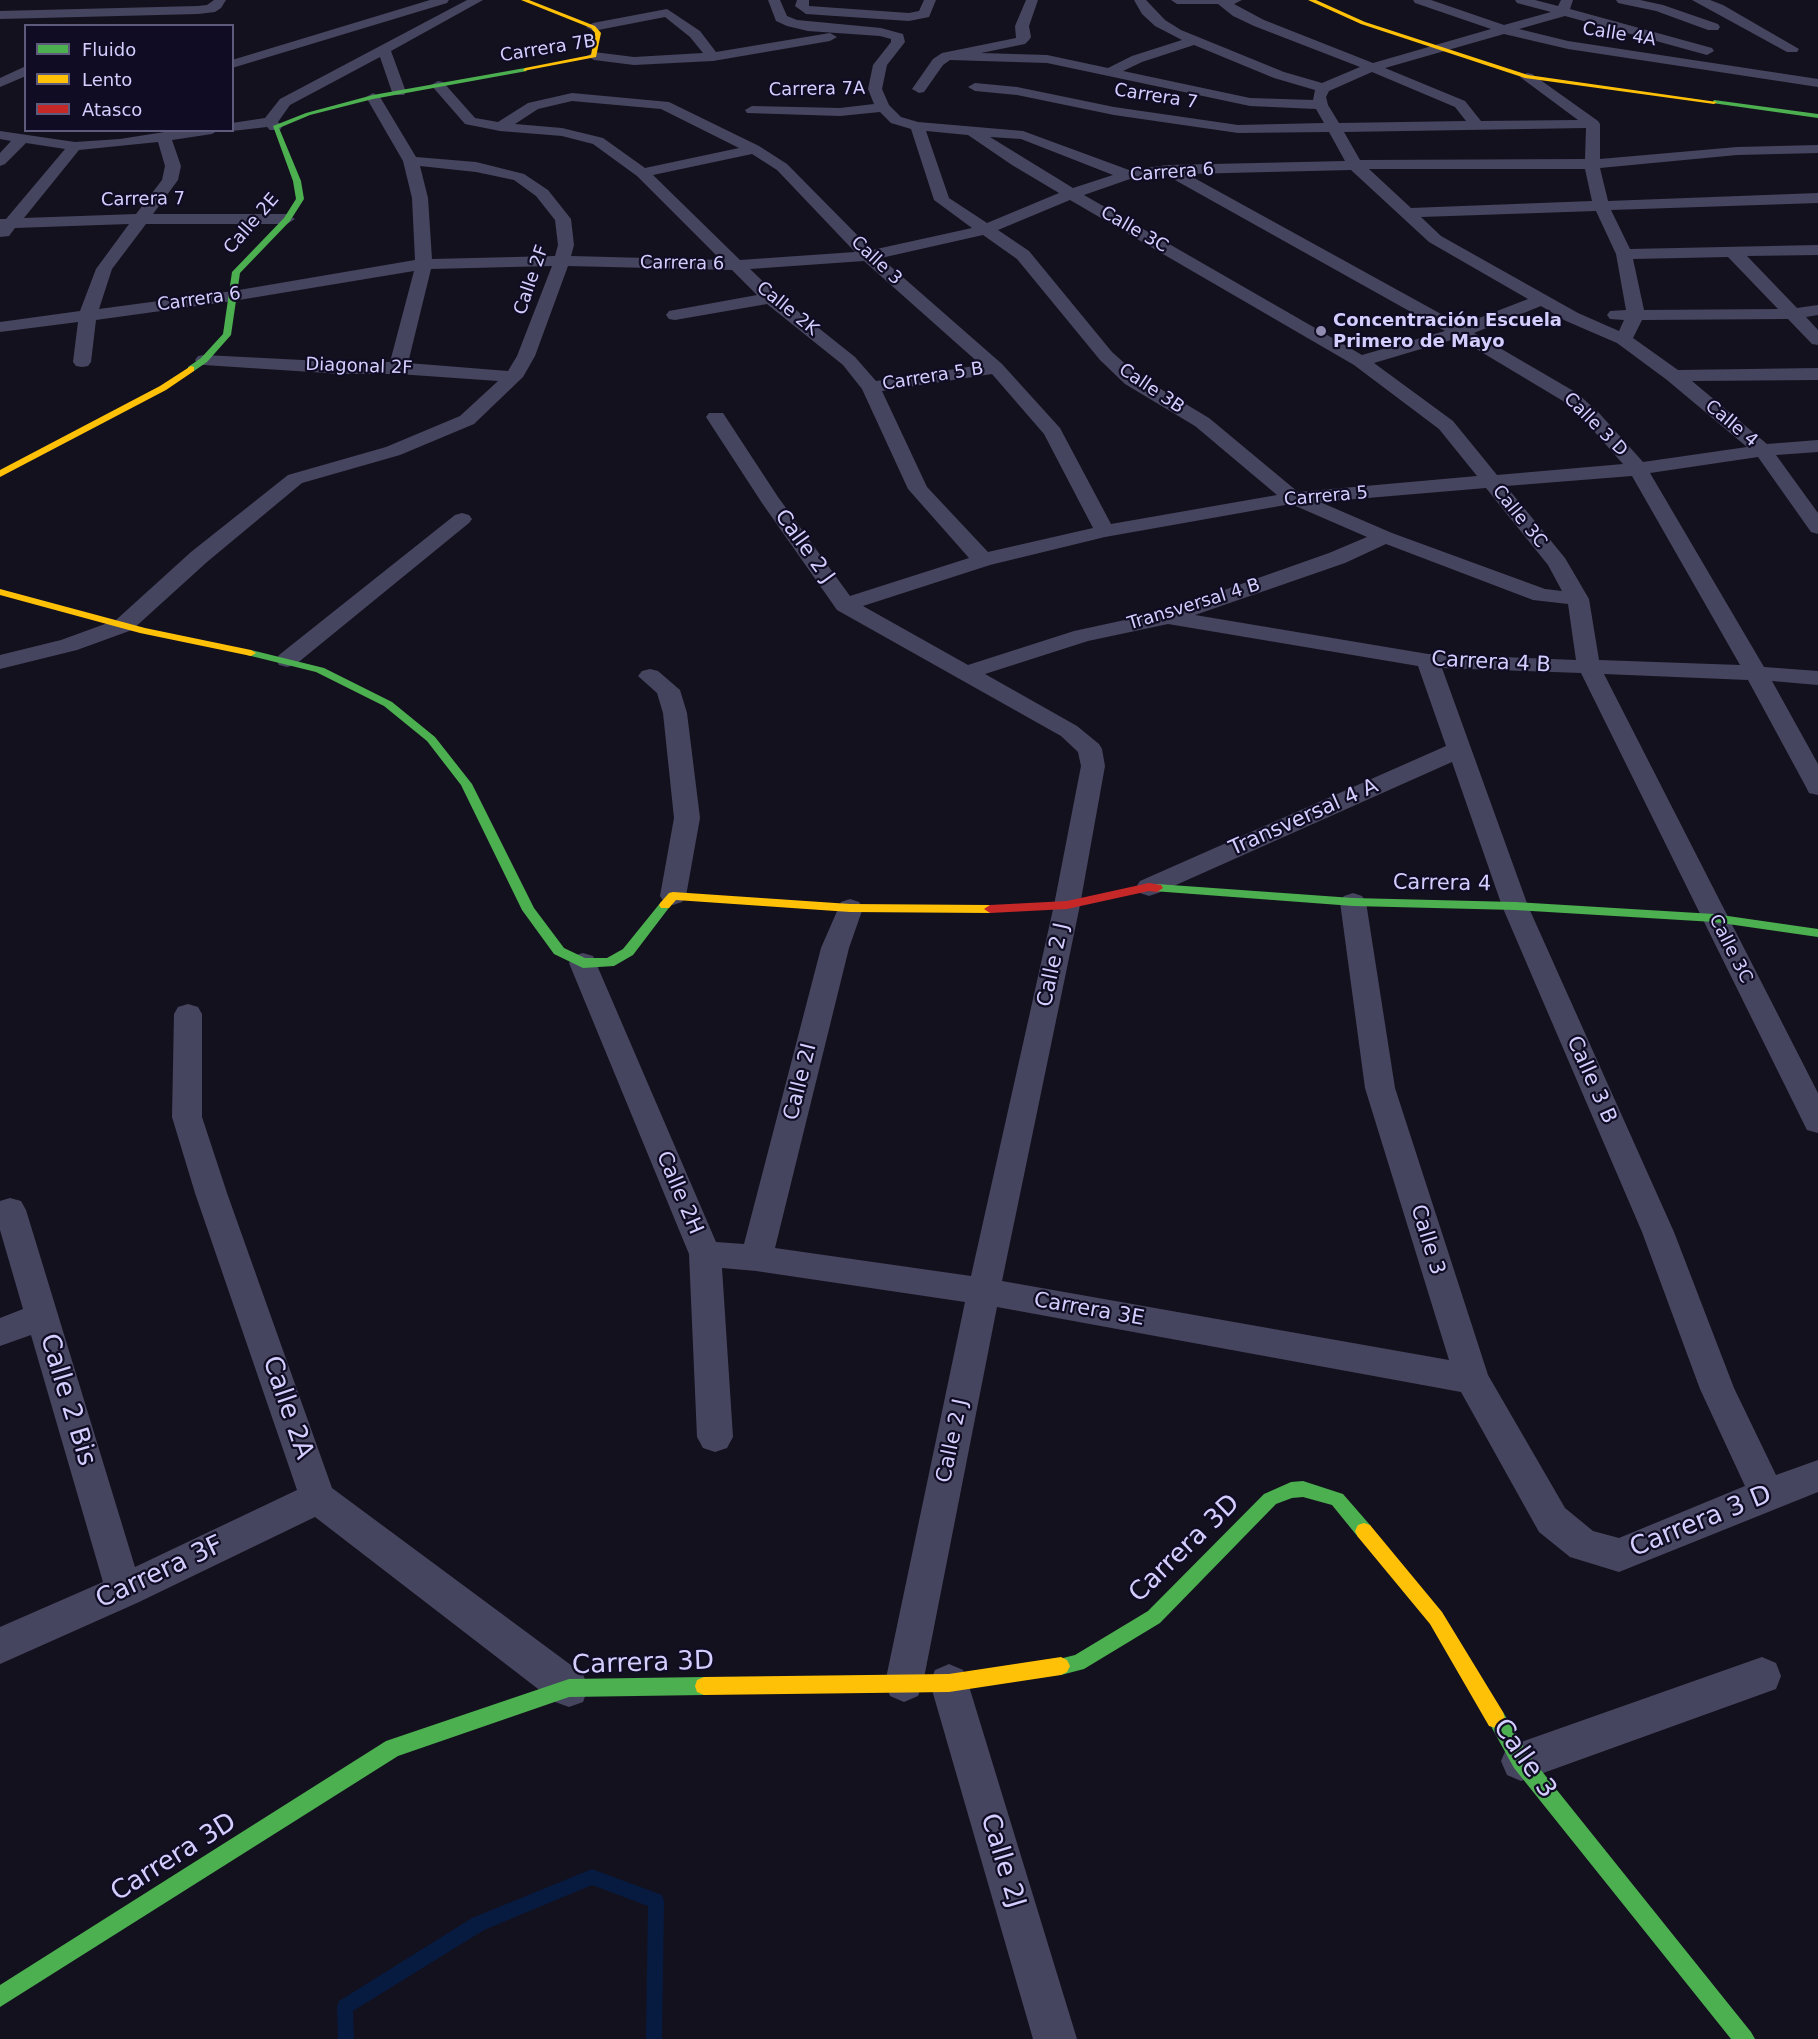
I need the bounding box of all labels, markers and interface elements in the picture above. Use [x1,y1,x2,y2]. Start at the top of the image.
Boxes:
street label: Calle 4A [1581,19,1657,51]
legend [24,24,234,132]
street label: Carrera 7B [499,31,597,67]
text: Fluido [82,39,136,60]
text: Lento [82,69,132,90]
street label: Carrera 7A [768,78,866,102]
street label: Carrera 7 [1113,80,1199,114]
text: Atasco [82,99,142,120]
street label: Carrera 6 [1129,159,1215,187]
street label: Carrera 7 [101,188,185,212]
street label: Calle 2E [220,189,284,259]
street label: Calle 3C [1096,202,1172,258]
street label: Calle 3 [846,232,906,290]
street label: Calle 2F [510,242,554,318]
street label: Carrera 6 [640,252,724,276]
street label: Calle 2K [752,277,822,341]
street label: Carrera 6 [156,283,242,317]
place label: Concentración Escuela Primero de Mayo [1333,310,1562,352]
marker: Concentración Escuela Primero de Mayo [1314,324,1328,338]
street label: Diagonal 2F [305,354,413,380]
street label: Carrera 5 B [881,358,985,396]
street label: Calle 3B [1114,359,1188,419]
street label: Calle 3 D [1559,389,1631,461]
street label: Calle 4 [1700,396,1762,452]
street label: Calle 3C [1487,481,1551,553]
street label: Carrera 5 [1283,483,1369,511]
street label: Calle 2 J [769,505,839,589]
street label: Transversal 4 B [1125,575,1263,635]
street label: Carrera 4 B [1431,647,1551,679]
street label: Transversal 4 A [1226,774,1382,862]
street label: Carrera 4 [1393,871,1491,897]
street label: Calle 3C [1703,911,1757,987]
street label: Calle 2 J [1033,921,1075,1009]
street label: Calle 3 B [1561,1032,1621,1128]
street label: Calle 2I [779,1041,823,1123]
street label: Calle 2H [650,1148,708,1238]
street label: Calle 3 [1404,1202,1450,1278]
street label: Carrera 3E [1032,1288,1146,1332]
street label: Calle 2 Bis [32,1330,102,1470]
street label: Calle 2A [255,1352,319,1464]
street label: Calle 2 J [932,1397,974,1485]
street label: Carrera 3 D [1626,1479,1776,1565]
street label: Carrera 3D [1123,1488,1247,1610]
street label: Carrera 3F [91,1530,229,1616]
street label: Carrera 3D [572,1646,714,1682]
street label: Calle 3 [1486,1713,1562,1805]
street label: Carrera 3D [106,1807,242,1909]
street label: Calle 2J [973,1810,1031,1912]

